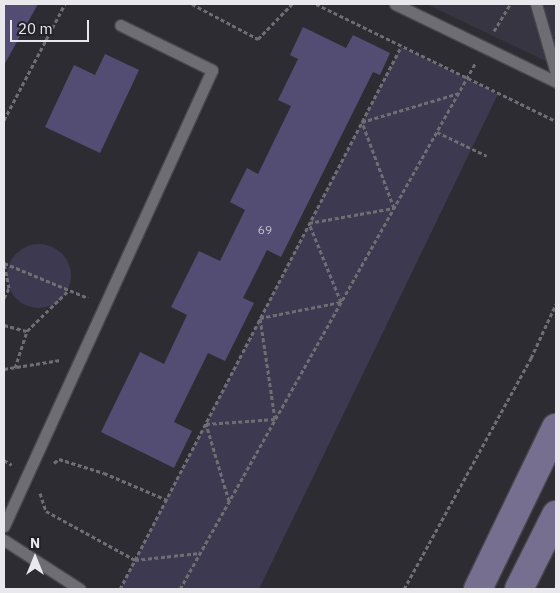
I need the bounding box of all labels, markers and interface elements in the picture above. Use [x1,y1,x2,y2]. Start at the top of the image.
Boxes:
scale bar [12,10,91,42]
text: 20 m [18,19,53,38]
house number: 69 [258,223,272,237]
north arrow [10,533,60,583]
text: N [30,534,40,552]

